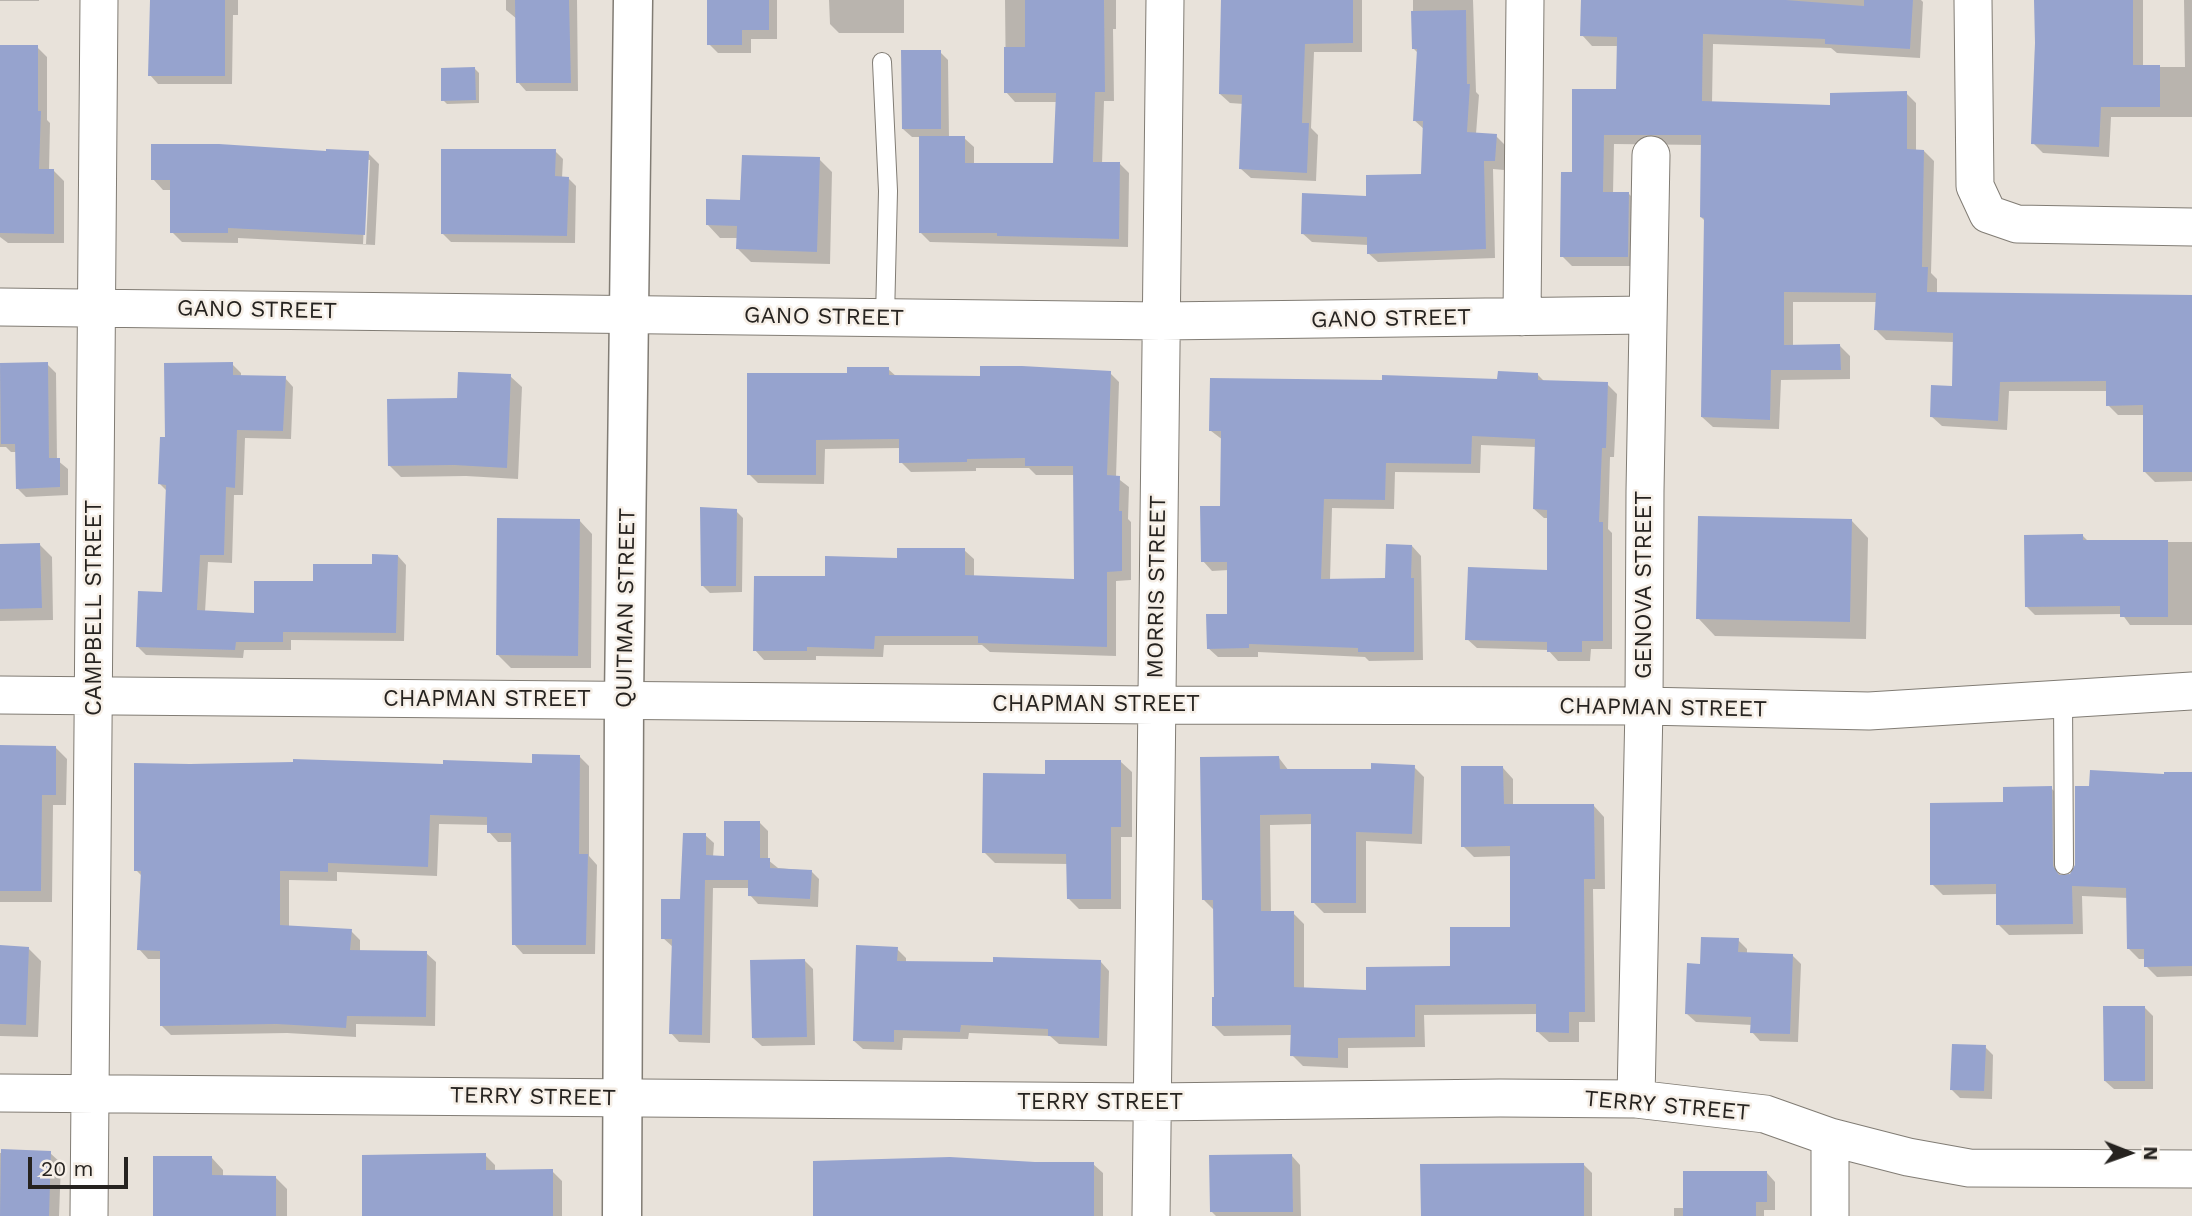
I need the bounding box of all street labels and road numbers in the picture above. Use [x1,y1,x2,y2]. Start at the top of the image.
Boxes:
street label: GANO STREET [177,295,337,325]
street label: GANO STREET [744,302,904,332]
street label: GANO STREET [1311,304,1471,334]
street label: GENOVA STREET [1630,491,1658,679]
street label: MORRIS STREET [1142,495,1172,679]
street label: CAMPBELL STREET [80,500,108,716]
street label: QUITMAN STREET [610,508,642,708]
street label: CHAPMAN STREET [383,685,591,713]
street label: CHAPMAN STREET [992,690,1200,718]
street label: CHAPMAN STREET [1559,692,1767,724]
street label: TERRY STREET [450,1082,616,1112]
street label: TERRY STREET [1583,1085,1751,1127]
street label: TERRY STREET [1017,1088,1183,1116]

